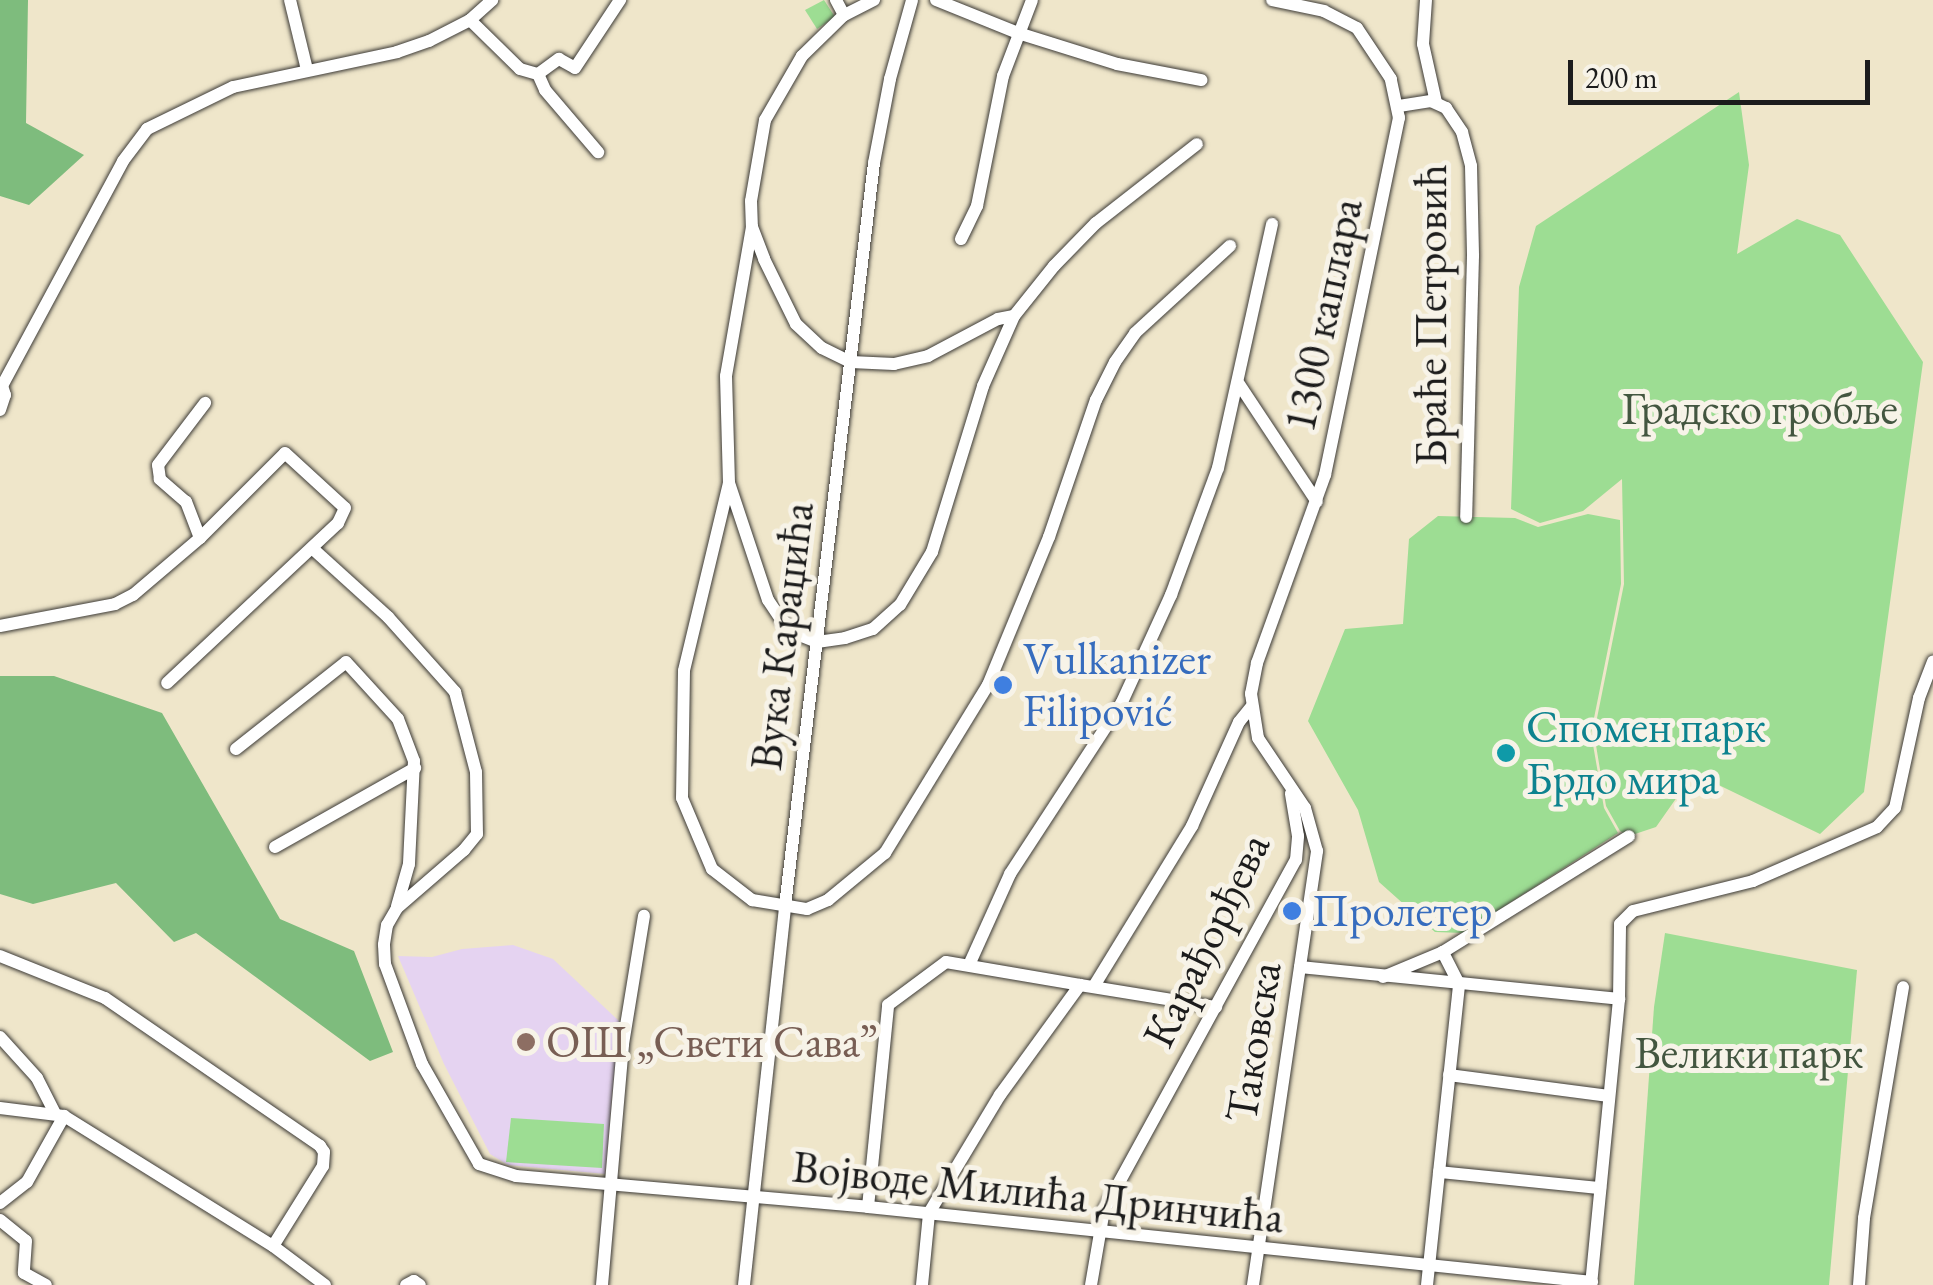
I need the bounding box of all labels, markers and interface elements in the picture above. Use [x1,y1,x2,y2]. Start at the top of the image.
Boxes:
scale bar [1573,40,1876,102]
text: 200 m [1585,58,1658,97]
street label: Браће Петровић [1404,164,1458,466]
street label: 1300 каплара [1272,194,1374,436]
park label: Градско гробље [1622,382,1898,436]
street label: Вука Караџића [739,499,825,773]
place label: Vulkanizer Filipović [1023,632,1211,738]
marker: Vulkanizer Filipović [992,674,1014,696]
place label: Спомен парк Брдо мира [1526,700,1766,806]
marker: Спомен парк Брдо мира [1495,742,1517,764]
street label: Карађорђева [1131,824,1281,1056]
place label: Пролетер [1312,884,1492,938]
marker: Пролетер [1281,900,1303,922]
street label: Таковска [1214,958,1292,1126]
place label: ОШ „Свети Сава” [546,1015,878,1069]
park label: Велики парк [1634,1026,1864,1080]
marker: ОШ „Свети Сава” [515,1031,537,1053]
street label: Војводе Милића Дринчића [790,1139,1286,1245]

